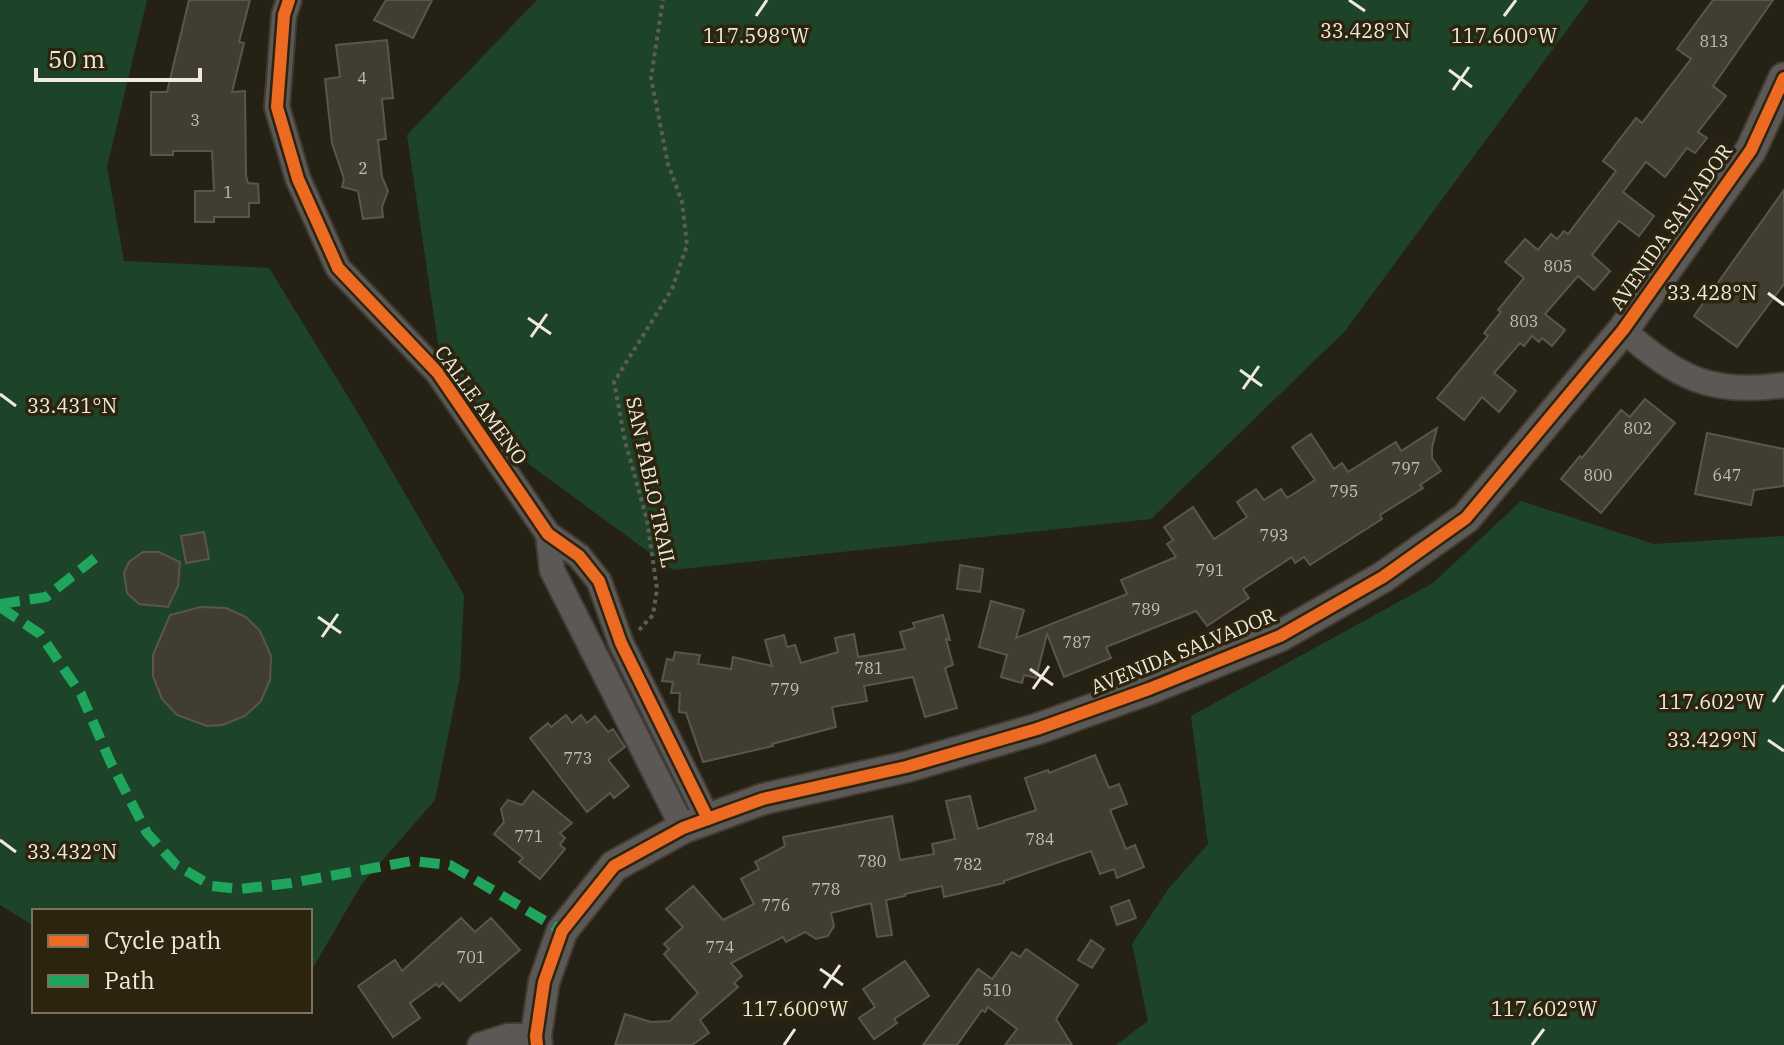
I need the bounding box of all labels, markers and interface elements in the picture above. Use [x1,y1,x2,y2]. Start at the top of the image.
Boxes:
text: 33.428°N [1320,17,1410,44]
text: 117.598°W [703,22,809,49]
text: 117.600°W [1451,22,1557,49]
house number: 813 [1700,31,1728,51]
scale bar [36,32,200,82]
text: 50 m [48,43,105,75]
house number: 4 [357,68,367,88]
house number: 3 [190,110,200,130]
street label: AVENIDA SALVADOR [1603,138,1738,315]
house number: 2 [358,158,368,178]
house number: 1 [223,182,233,202]
house number: 805 [1544,256,1572,276]
text: 33.428°N [1667,279,1757,306]
house number: 803 [1510,311,1538,331]
street label: CALLE AMENO [429,340,534,470]
text: 33.431°N [27,392,117,419]
street label: SAN PABLO TRAIL [620,394,683,570]
house number: 802 [1624,418,1652,438]
house number: 797 [1392,458,1420,478]
house number: 800 [1584,465,1612,485]
house number: 647 [1713,465,1741,485]
house number: 795 [1330,481,1358,501]
house number: 793 [1260,525,1288,545]
house number: 791 [1196,560,1224,580]
house number: 789 [1132,599,1160,619]
street label: AVENIDA SALVADOR [1086,601,1280,700]
house number: 787 [1063,632,1091,652]
house number: 781 [855,658,883,678]
house number: 779 [771,679,799,699]
text: 117.602°W [1658,688,1764,715]
text: 33.429°N [1667,726,1757,753]
house number: 773 [564,748,592,768]
house number: 771 [515,826,543,846]
house number: 784 [1026,829,1054,849]
text: 33.432°N [27,838,117,865]
house number: 780 [858,851,886,871]
house number: 782 [954,854,982,874]
house number: 778 [812,879,840,899]
house number: 776 [762,895,790,915]
legend [32,909,312,1013]
text: Cycle path [104,924,221,956]
house number: 774 [706,937,734,957]
house number: 701 [457,947,485,967]
text: Path [104,964,155,996]
house number: 510 [983,980,1011,1000]
text: 117.600°W [742,995,848,1022]
text: 117.602°W [1491,995,1597,1022]

